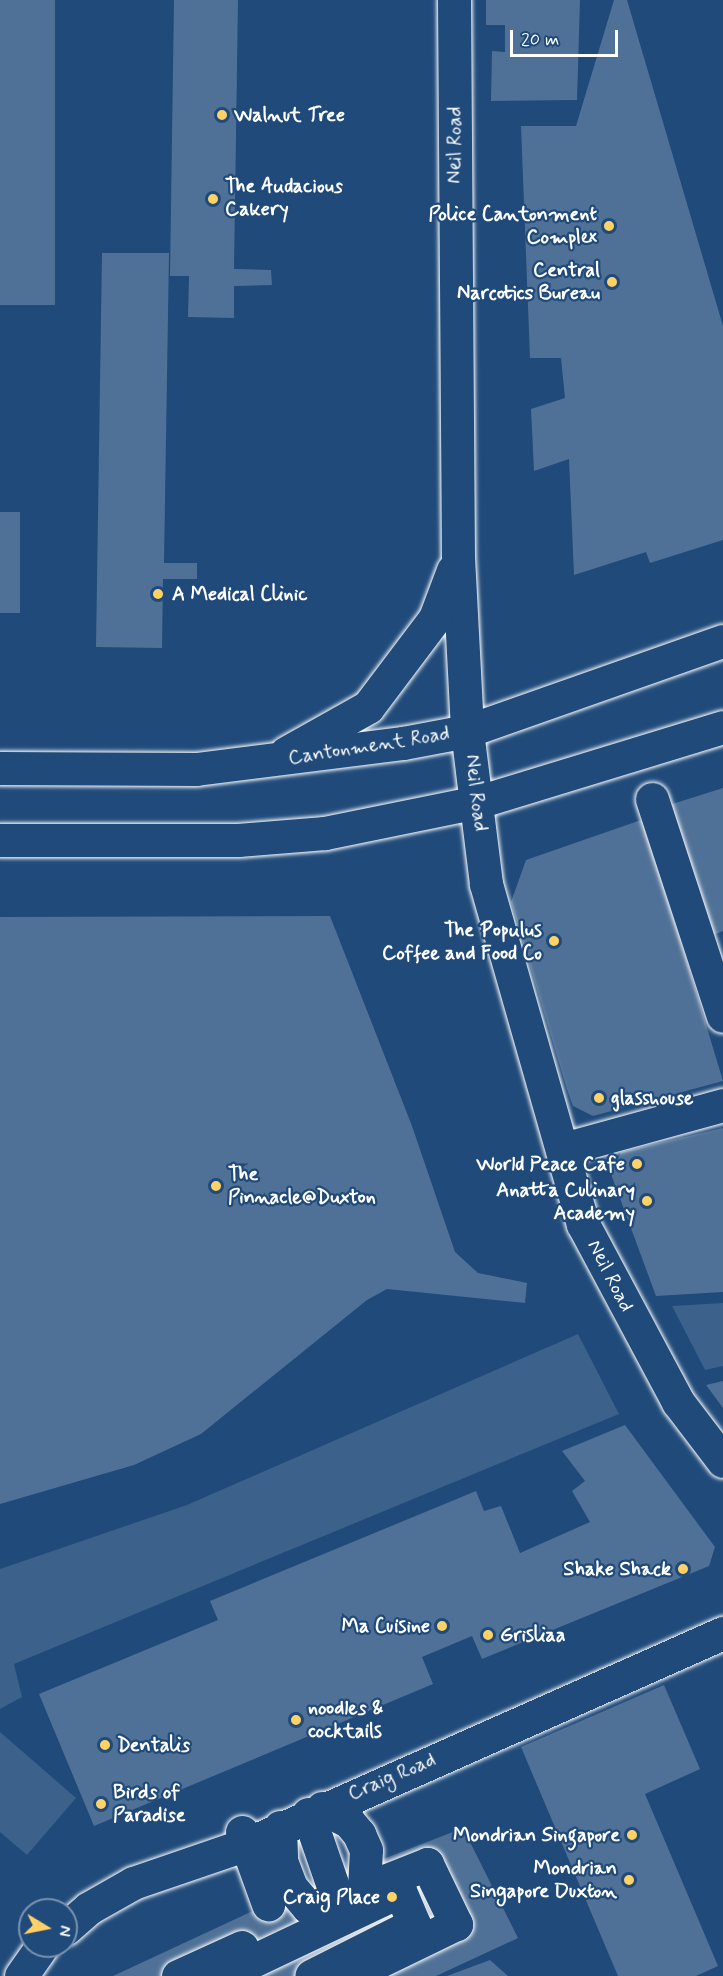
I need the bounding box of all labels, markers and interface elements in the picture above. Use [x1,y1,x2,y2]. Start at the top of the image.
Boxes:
scale bar [513,18,621,56]
text: 20 m [521,28,559,52]
place label: Walnut Tree [234,103,342,127]
street label: Neil Road [443,106,467,184]
marker: Walnut Tree [215,108,229,122]
place label: The Audacious Cakery [225,175,344,222]
marker: The Audacious Cakery [206,192,220,206]
place label: Police Cantonment Complex [426,202,597,249]
marker: Police Cantonment Complex [602,219,616,233]
place label: Central Narcotics Bureau [458,258,600,305]
marker: Central Narcotics Bureau [605,275,619,289]
place label: A Medical Clinic [172,582,313,606]
marker: A Medical Clinic [149,585,167,603]
street label: Cantonment Road [287,721,451,771]
street label: Neil Road [459,753,493,833]
place label: The Populus Coffee and Food Co [378,918,542,965]
marker: The Populus Coffee and Food Co [547,934,561,948]
place label: glasshouse [611,1086,694,1110]
marker: glasshouse [592,1091,606,1105]
place label: World Peace Cafe [475,1152,625,1176]
marker: World Peace Cafe [630,1157,644,1171]
place label: The Pinnacle@Duxton [228,1162,376,1209]
place label: Anatta Culinary Academy [494,1178,635,1225]
marker: The Pinnacle@Duxton [209,1179,223,1193]
marker: Anatta Culinary Academy [640,1194,654,1208]
street label: Neil Road [582,1236,638,1316]
place label: Shake Shack [565,1557,671,1581]
marker: Shake Shack [676,1562,690,1576]
place label: Ma Cuisine [329,1614,430,1638]
marker: Ma Cuisine [435,1619,449,1633]
place label: Grisliaa [500,1623,566,1647]
marker: Grisliaa [481,1628,495,1642]
place label: noodles & cocktails [308,1696,383,1743]
marker: noodles & cocktails [289,1713,303,1727]
place label: Dentalis [117,1733,190,1757]
marker: Dentalis [98,1738,112,1752]
street label: Craig Road [344,1748,440,1806]
place label: Birds of Paradise [113,1780,186,1827]
marker: Birds of Paradise [94,1797,108,1811]
place label: Mondrian Singapore [452,1823,620,1847]
marker: Mondrian Singapore [625,1828,639,1842]
place label: Mondrian Singapore Duxton [473,1856,617,1903]
marker: Mondrian Singapore Duxton [622,1873,636,1887]
place label: Craig Place [283,1885,380,1909]
marker: Craig Place [385,1890,399,1904]
north arrow [18,1898,78,1958]
text: N [53,1924,76,1938]

